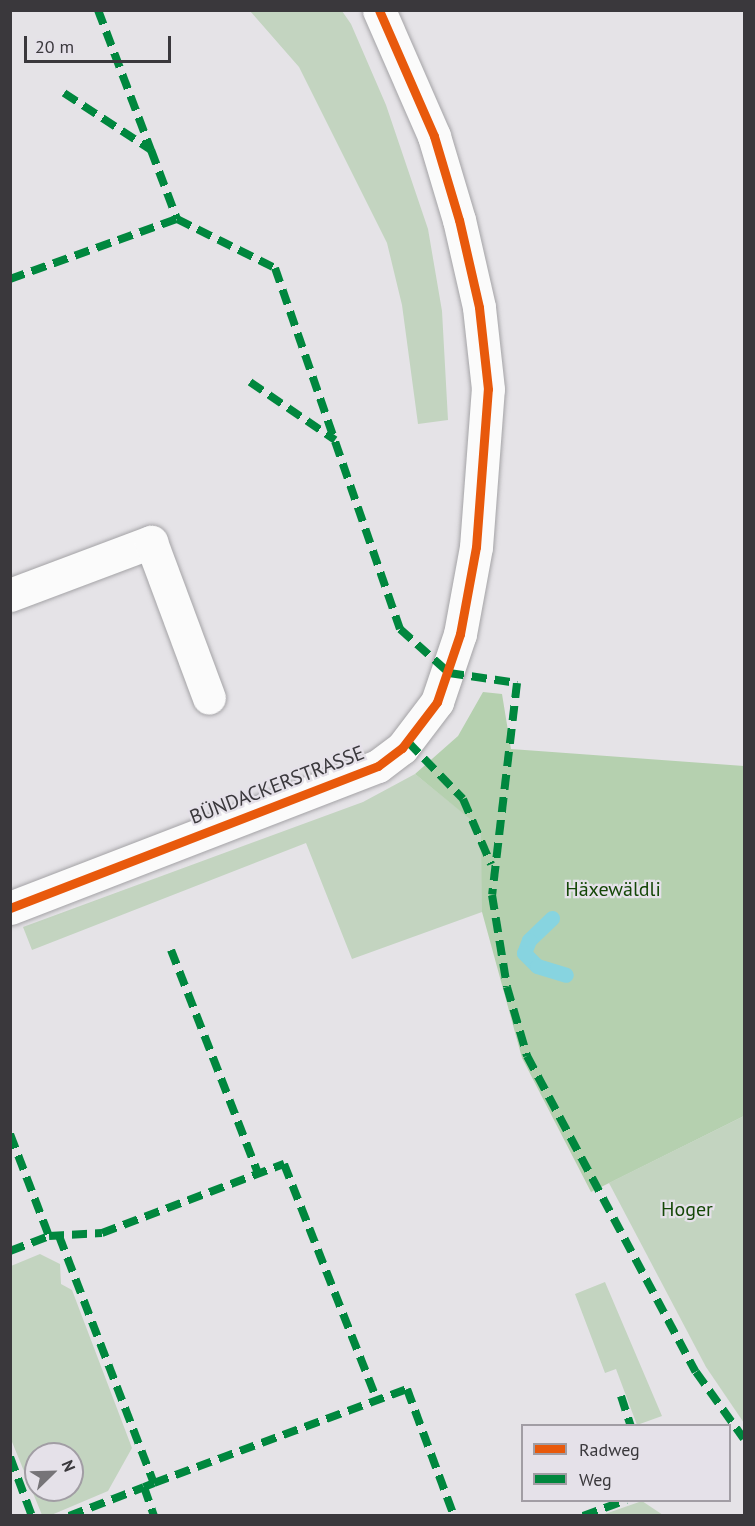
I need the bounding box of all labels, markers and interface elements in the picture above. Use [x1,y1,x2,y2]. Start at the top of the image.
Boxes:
scale bar [27,24,174,62]
text: 20 m [35,35,74,58]
street label: BÜNDACKERSTRASSE [186,741,368,829]
park label: Häxewäldli [565,877,661,901]
park label: Hoger [661,1197,713,1221]
legend [521,1424,731,1502]
text: Radweg [579,1438,640,1461]
north arrow [24,1442,84,1502]
text: N [57,1457,80,1474]
text: Weg [579,1468,612,1491]

